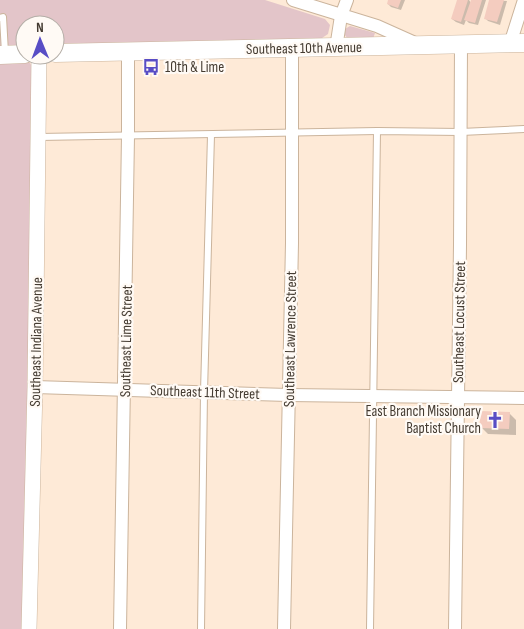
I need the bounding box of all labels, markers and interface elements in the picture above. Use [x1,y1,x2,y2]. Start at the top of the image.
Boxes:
north arrow [15,15,65,65]
text: N [36,19,44,36]
street label: Southeast 10th Avenue [246,38,362,59]
bus stop icon: 10th & Lime [141,57,161,77]
place label: 10th & Lime [165,58,224,77]
street label: Southeast Locust Street [449,260,470,383]
street label: Southeast Lawrence Street [280,270,301,407]
street label: Southeast Indiana Avenue [26,277,47,407]
street label: Southeast Lime Street [116,284,137,397]
street label: Southeast 11th Street [150,381,260,404]
place label: East Branch Missionary Baptist Church [365,402,481,438]
church icon: East Branch Missionary Baptist Church [485,410,505,430]

